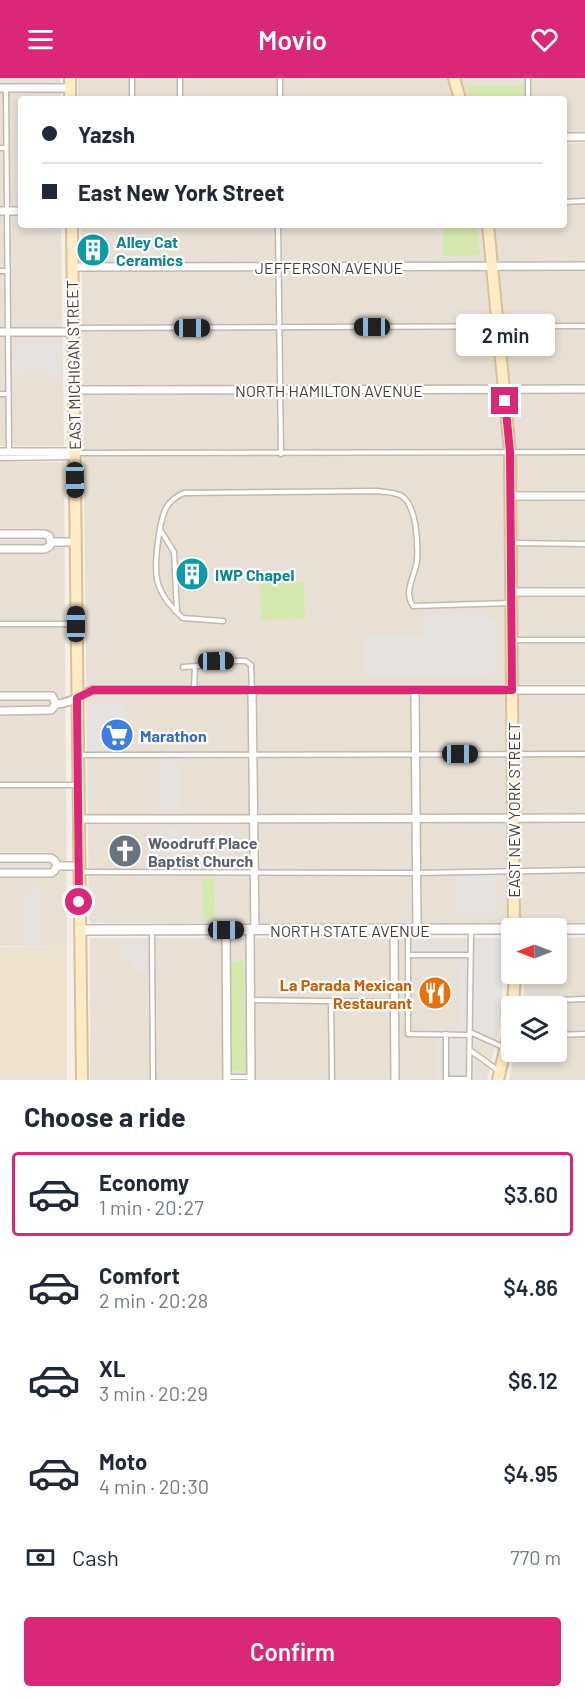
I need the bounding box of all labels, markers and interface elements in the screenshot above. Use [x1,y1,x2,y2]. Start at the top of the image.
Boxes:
icon: menu [24,23,57,56]
text: Movio [258,23,327,55]
icon: heart [528,23,561,56]
text: Yazsh [78,121,135,147]
text: East New York Street [78,179,284,205]
building icon: Alley Cat Ceramics [75,232,111,268]
place label: Alley Cat Ceramics [116,232,183,269]
street label: JEFFERSON AVENUE [255,258,403,277]
street label: EAST MICHIGAN STREET [62,280,84,450]
callout: 2 min [456,314,554,356]
car [354,318,390,336]
car [174,319,210,337]
text: 2 min [482,323,529,347]
street label: NORTH HAMILTON AVENUE [235,381,423,400]
route end [491,387,518,414]
car [66,462,84,498]
building icon: IWP Chapel [174,556,210,592]
place label: IWP Chapel [215,565,295,584]
car [67,606,85,642]
car [198,652,234,670]
supermarket icon: Marathon [99,717,135,753]
street label: EAST NEW YORK STREET [504,722,523,898]
place label: Marathon [140,726,207,745]
car [442,745,478,763]
church icon: Woodruff Place Baptist Church [107,833,143,869]
place label: Woodruff Place Baptist Church [148,833,258,870]
route start [65,888,92,915]
north arrow [501,918,567,984]
map controls [501,918,567,1062]
car [208,921,244,939]
street label: NORTH STATE AVENUE [270,921,430,940]
place label: La Parada Mexican Restaurant [280,975,412,1012]
restaurant icon: La Parada Mexican Restaurant [417,975,453,1011]
button: layers [501,996,567,1062]
text: Choose a ride [24,1100,186,1132]
icon: car [27,1167,81,1221]
text: Economy [99,1169,189,1195]
text: $3.60 [504,1181,558,1207]
text: 1 min · 20:27 [99,1195,204,1219]
icon: car [27,1260,81,1314]
text: Comfort [99,1262,180,1288]
text: $4.86 [503,1274,558,1300]
text: 2 min · 20:28 [99,1288,208,1312]
icon: car [27,1353,81,1407]
text: XL [99,1355,125,1381]
text: $6.12 [508,1367,558,1393]
text: 3 min · 20:29 [99,1381,208,1405]
icon: car [27,1446,81,1500]
text: Moto [99,1448,147,1474]
text: $4.95 [503,1460,558,1486]
text: 4 min · 20:30 [99,1474,209,1498]
icon: cash [24,1541,57,1574]
text: Cash [72,1544,119,1570]
text: 770 m [510,1545,561,1569]
button: Confirm [24,1617,561,1686]

